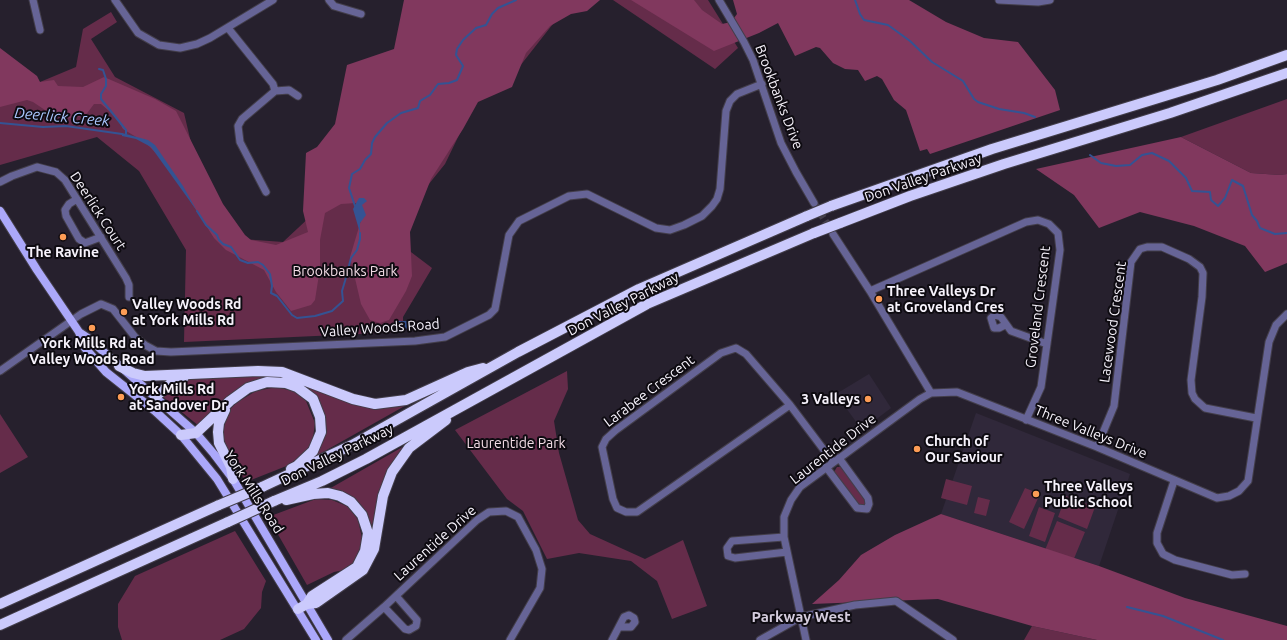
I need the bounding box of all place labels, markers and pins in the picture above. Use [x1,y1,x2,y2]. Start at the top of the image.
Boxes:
marker: The Ravine [58,232,68,242]
place label: The Ravine [27,244,99,260]
place label: Three Valleys Dr at Groveland Cres [887,283,1004,316]
marker: Three Valleys Dr at Groveland Cres [874,294,884,304]
place label: Valley Woods Rd at York Mills Rd [132,296,241,328]
marker: Valley Woods Rd at York Mills Rd [119,307,129,317]
marker: York Mills Rd at Valley Woods Road [87,323,97,333]
place label: York Mills Rd at Valley Woods Road [29,335,155,368]
place label: York Mills Rd at Sandover Dr [129,381,227,414]
place label: 3 Valleys [801,391,860,407]
marker: York Mills Rd at Sandover Dr [116,392,126,402]
marker: 3 Valleys [863,394,873,404]
place label: Church of Our Saviour [925,433,1003,466]
marker: Church of Our Saviour [912,444,922,454]
place label: Three Valleys Public School [1044,478,1133,510]
marker: Three Valleys Public School [1031,489,1041,499]

